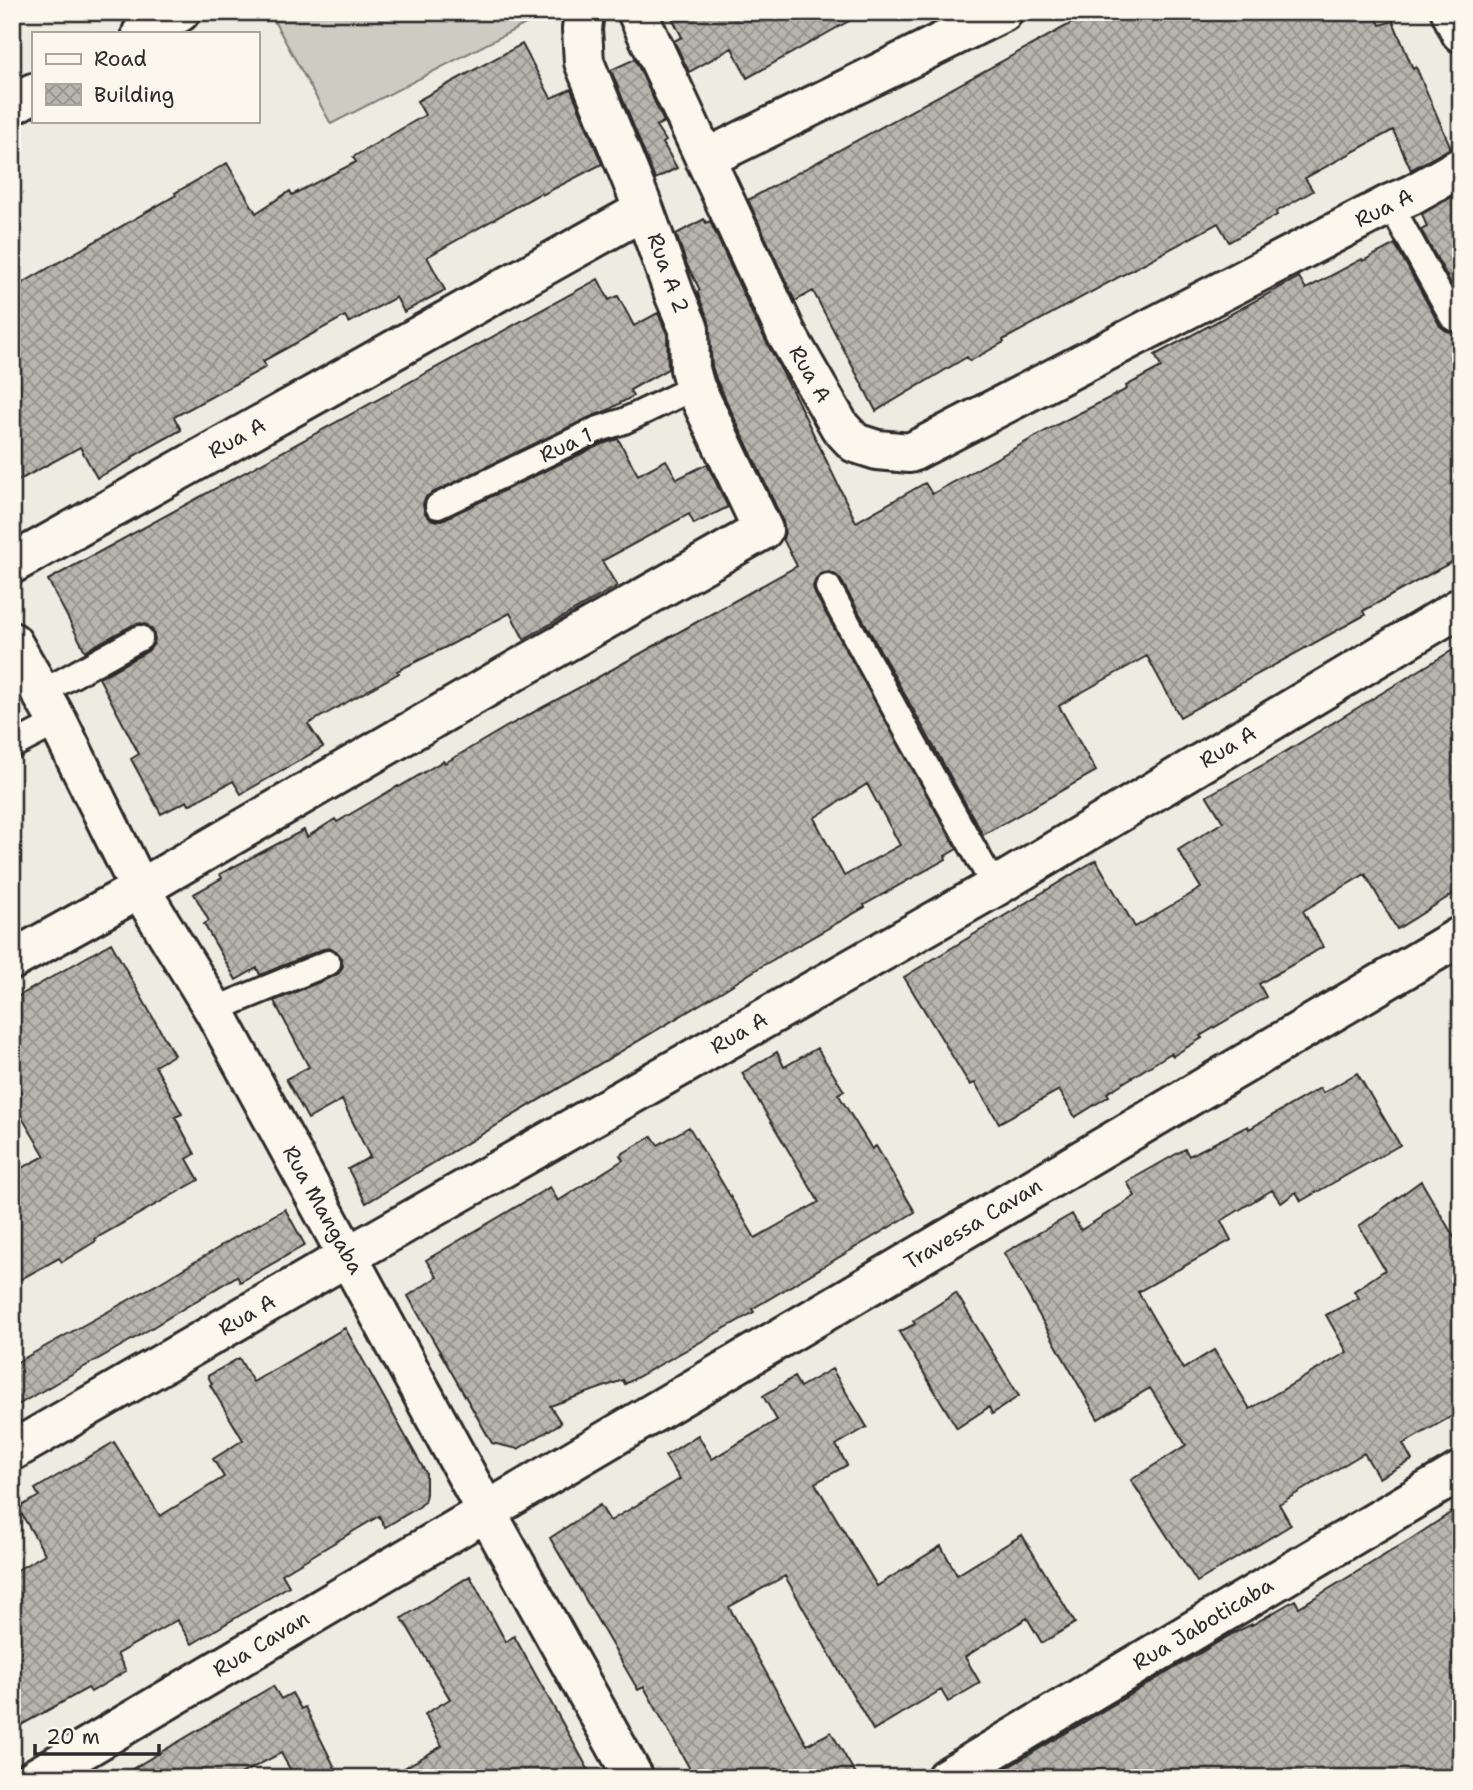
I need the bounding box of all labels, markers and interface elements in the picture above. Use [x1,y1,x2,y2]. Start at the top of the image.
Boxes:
legend [32,32,259,122]
text: Road [94,45,147,73]
text: Building [94,81,174,109]
street label: Rua A [1350,182,1418,234]
street label: Rua A 2 [641,229,695,317]
street label: Rua A [783,340,837,408]
street label: Rua A [203,411,271,465]
street label: Rua 1 [535,421,597,469]
street label: Rua A [1194,719,1262,775]
street label: Rua A [705,1006,773,1060]
street label: Rua Mangaba [276,1141,370,1279]
street label: Travessa Cavan [899,1172,1047,1276]
street label: Rua A [213,1288,281,1342]
street label: Rua Jaboticaba [1127,1571,1279,1677]
street label: Rua Cavan [208,1604,315,1684]
scale bar [35,1713,159,1757]
text: 20 m [46,1723,100,1751]

